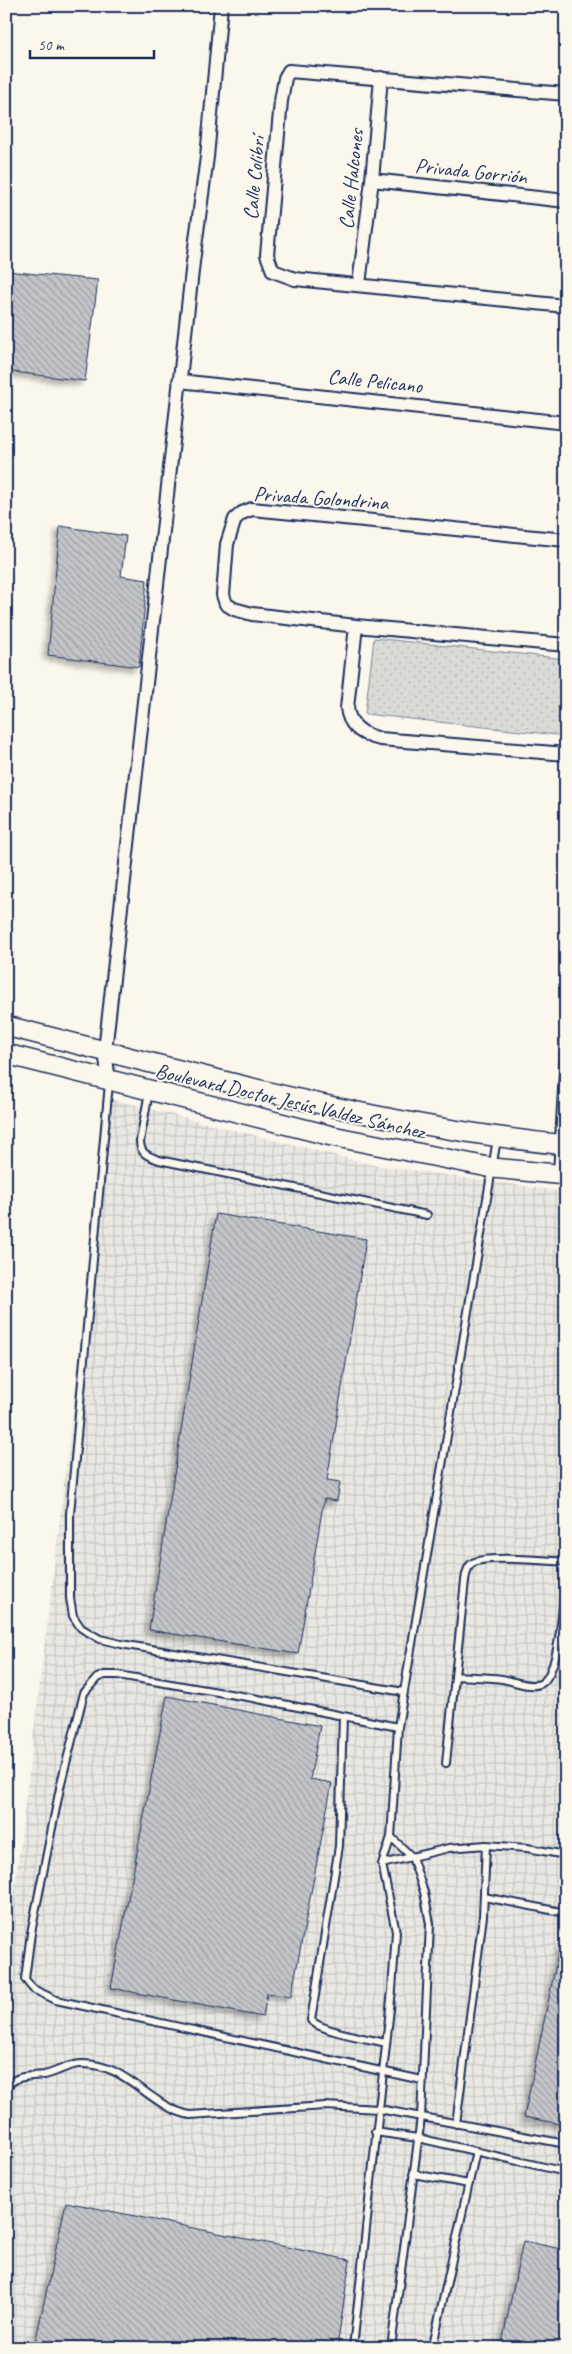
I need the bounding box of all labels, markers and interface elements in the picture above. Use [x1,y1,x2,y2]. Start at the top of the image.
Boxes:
scale bar [30,28,154,60]
text: 50 m [38,36,65,55]
street label: Calle Halcones [333,126,369,230]
street label: Calle Colibrí [237,131,271,221]
street label: Privada Gorrión [414,152,529,190]
street label: Calle Pelicano [327,363,425,399]
street label: Privada Golondrina [253,480,391,516]
street label: Boulevard Doctor Jesús Valdez Sánchez [153,1057,429,1145]

